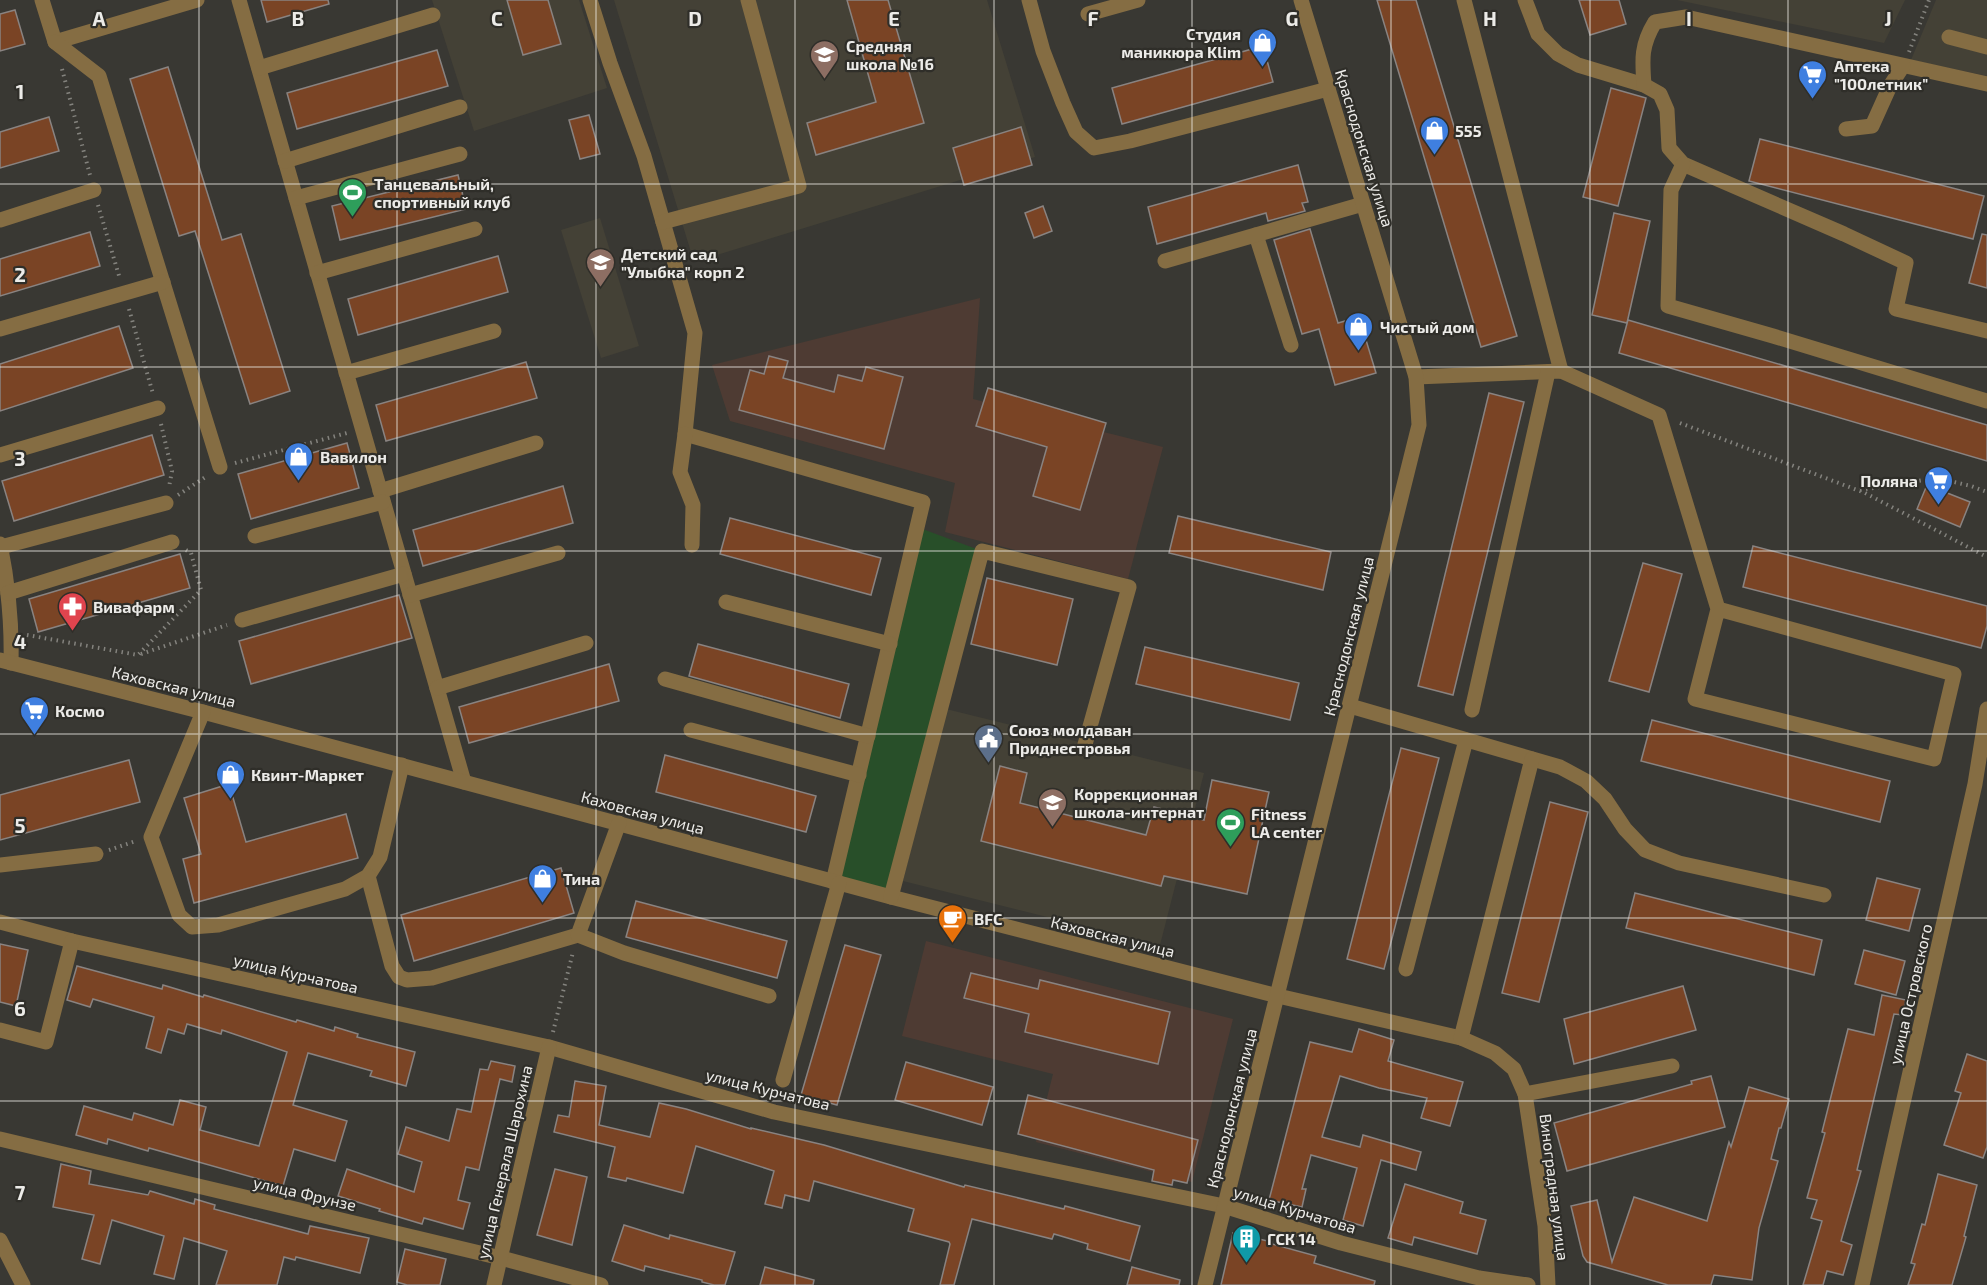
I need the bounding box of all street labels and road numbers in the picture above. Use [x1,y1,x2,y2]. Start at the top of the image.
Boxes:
street label: Краснодонская улица [1331,67,1398,229]
street label: Краснодонская улица [1319,554,1378,718]
street label: Каховская улица [110,661,238,712]
street label: Каховская улица [579,786,707,839]
street label: Каховская улица [1049,911,1177,962]
street label: улица Островского [1885,922,1936,1066]
street label: улица Курчатова [232,949,360,998]
street label: Краснодонская улица [1202,1026,1261,1190]
street label: улица Генерала Шарохина [472,1063,537,1261]
street label: улица Курчатова [704,1064,832,1115]
street label: Виноградная улица [1536,1112,1573,1262]
street label: улица Фрунзе [251,1172,358,1215]
street label: улица Курчатова [1231,1181,1359,1238]

